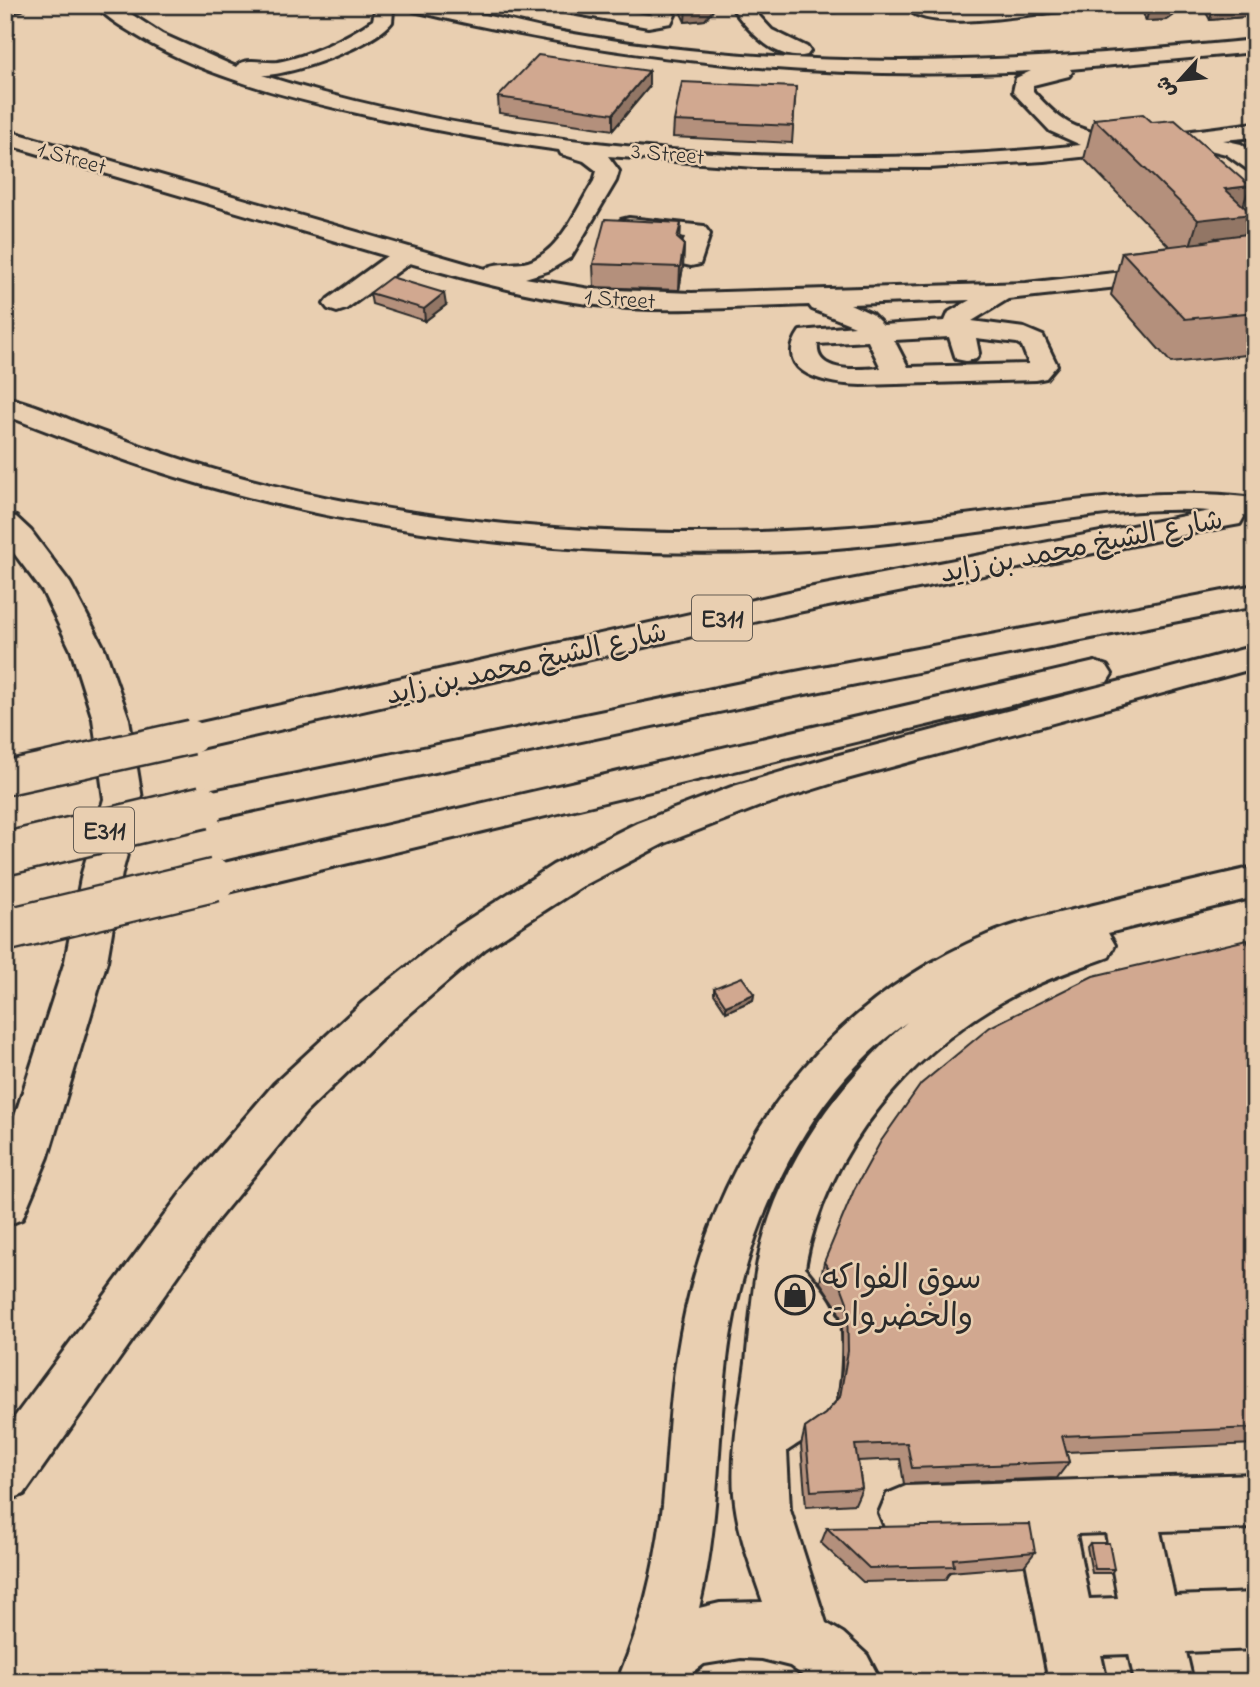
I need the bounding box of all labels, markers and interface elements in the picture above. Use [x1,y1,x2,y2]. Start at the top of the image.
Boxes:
north arrow [1144,46,1214,116]
text: ش [1150,71,1184,102]
street label: 1 Street [33,134,110,185]
street label: 3 Street [630,136,706,175]
street label: 1 Street [583,282,657,319]
street label: شارع الشيخ محمد بن زايد [937,501,1227,596]
road number: E311 [692,596,752,640]
street label: شارع الشيخ محمد بن زايد [382,613,671,718]
road number: E311 [74,808,134,852]
place label: سوق الفواكه والخضروات [822,1256,982,1342]
shop icon: سوق الفواكه والخضروات [774,1274,816,1316]

